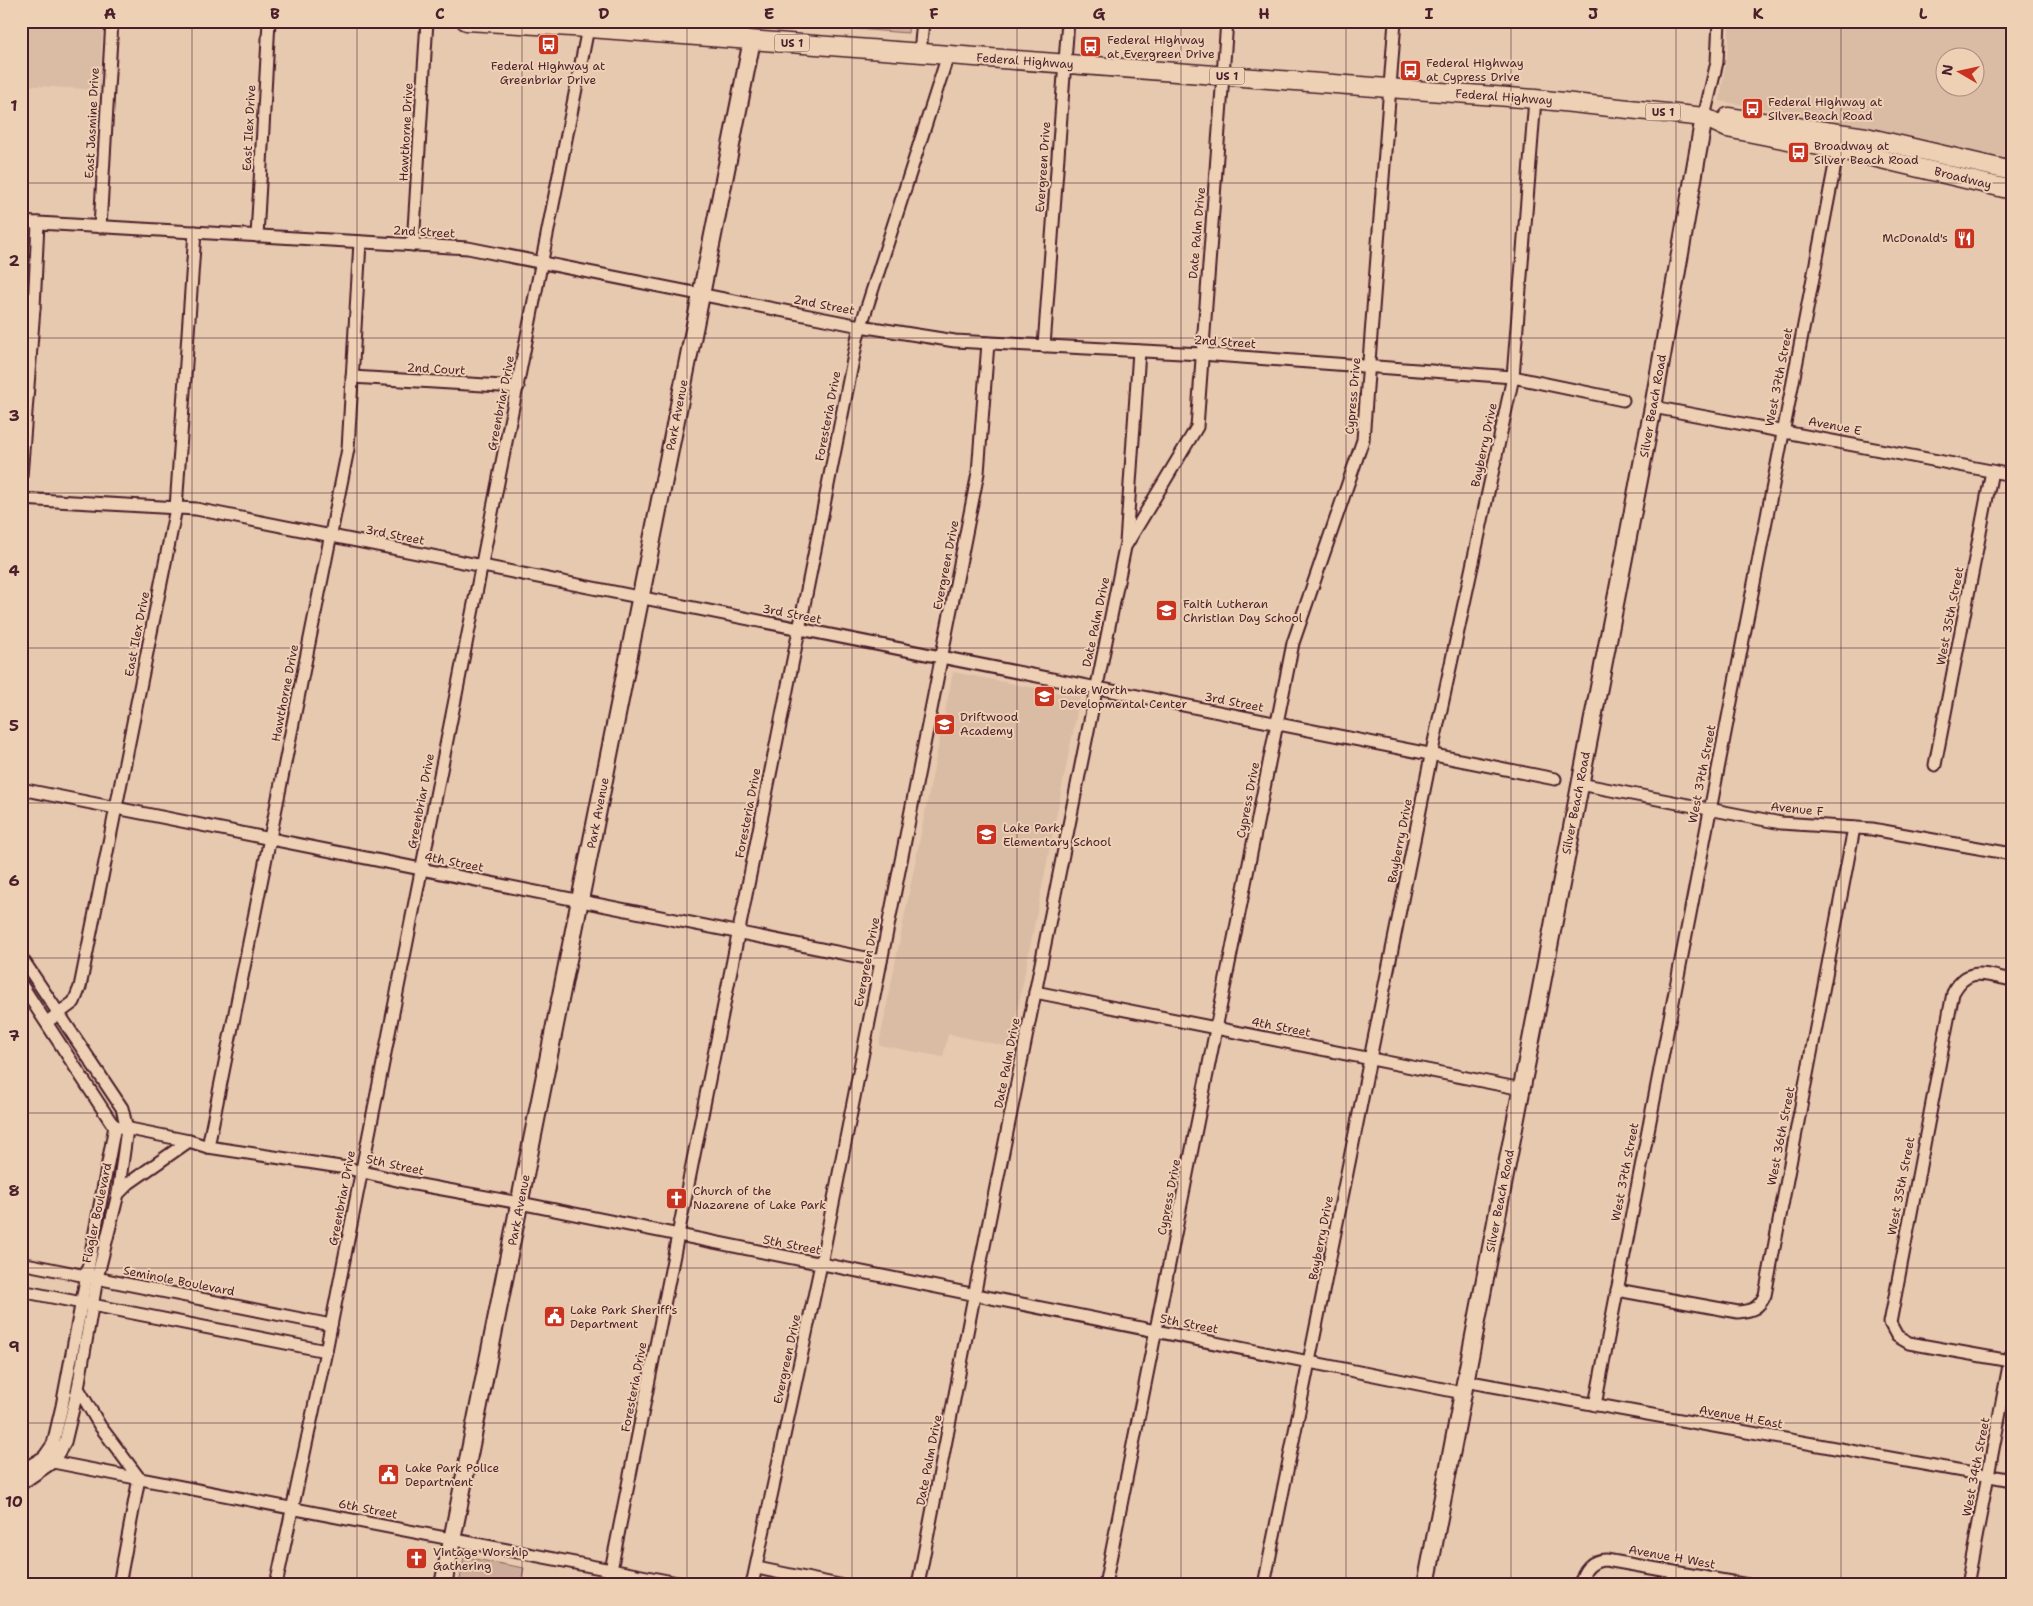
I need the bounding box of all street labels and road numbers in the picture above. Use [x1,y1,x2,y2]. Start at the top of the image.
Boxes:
road number: US 1 [774,34,810,52]
street label: Federal Highway [976,50,1074,72]
street label: East Jasmine Drive [81,67,103,179]
road number: US 1 [1210,68,1244,84]
street label: Hawthorne Drive [395,82,417,182]
street label: East Ilex Drive [239,84,259,172]
street label: Federal Highway [1455,86,1553,108]
road number: US 1 [1646,104,1680,120]
street label: Evergreen Drive [1032,121,1054,213]
street label: Broadway [1933,163,1993,193]
street label: Date Palm Drive [1185,186,1209,280]
street label: 2nd Street [392,222,456,242]
street label: 2nd Street [792,291,856,319]
street label: West 37th Street [1762,326,1796,428]
street label: 2nd Street [1193,332,1257,352]
street label: Silver Beach Road [1636,353,1670,459]
street label: Greenbriar Drive [484,354,518,452]
street label: Cypress Drive [1342,357,1364,435]
street label: 2nd Court [406,359,466,379]
street label: Foresteria Drive [811,369,845,462]
street label: Park Avenue [662,378,692,452]
street label: Bayberry Drive [1467,401,1501,489]
street label: Avenue E [1807,413,1863,439]
street label: Evergreen Drive [929,518,963,611]
street label: 3rd Street [364,521,426,549]
street label: West 35th Street [1933,565,1967,667]
street label: Date Palm Drive [1079,575,1113,669]
street label: East Ilex Drive [121,590,153,678]
street label: 3rd Street [761,600,823,628]
street label: Hawthorne Drive [268,643,302,743]
street label: 3rd Street [1203,688,1265,716]
street label: West 37th Street [1685,723,1719,825]
street label: Silver Beach Road [1558,750,1594,856]
street label: Greenbriar Drive [404,752,438,850]
street label: Cypress Drive [1233,760,1263,839]
street label: Foresteria Drive [731,766,765,859]
street label: Park Avenue [583,776,613,850]
street label: Bayberry Drive [1384,797,1416,885]
street label: Avenue F [1770,798,1824,820]
street label: 4th Street [423,848,485,876]
street label: Evergreen Drive [850,915,884,1008]
street label: 4th Street [1250,1013,1312,1041]
street label: Date Palm Drive [990,1016,1024,1110]
street label: West 36th Street [1764,1085,1798,1187]
street label: West 37th Street [1608,1121,1642,1223]
street label: West 35th Street [1884,1135,1918,1237]
street label: Silver Beach Road [1482,1148,1518,1254]
street label: Greenbriar Drive [325,1149,359,1247]
street label: 5th Street [364,1151,426,1179]
street label: Cypress Drive [1154,1157,1184,1236]
street label: Flagler Boulevard [79,1161,116,1265]
street label: Park Avenue [504,1173,534,1247]
street label: Bayberry Drive [1305,1194,1337,1282]
street label: 5th Street [761,1231,823,1259]
street label: Seminole Boulevard [122,1262,236,1300]
street label: 5th Street [1158,1310,1220,1338]
street label: Evergreen Drive [770,1313,804,1405]
street label: Foresteria Drive [617,1340,651,1433]
street label: Avenue H East [1698,1402,1784,1432]
street label: Date Palm Drive [912,1413,946,1507]
street label: West 34th Street [1959,1416,1993,1518]
street label: 6th Street [337,1495,399,1523]
street label: Avenue H West [1627,1541,1717,1573]

